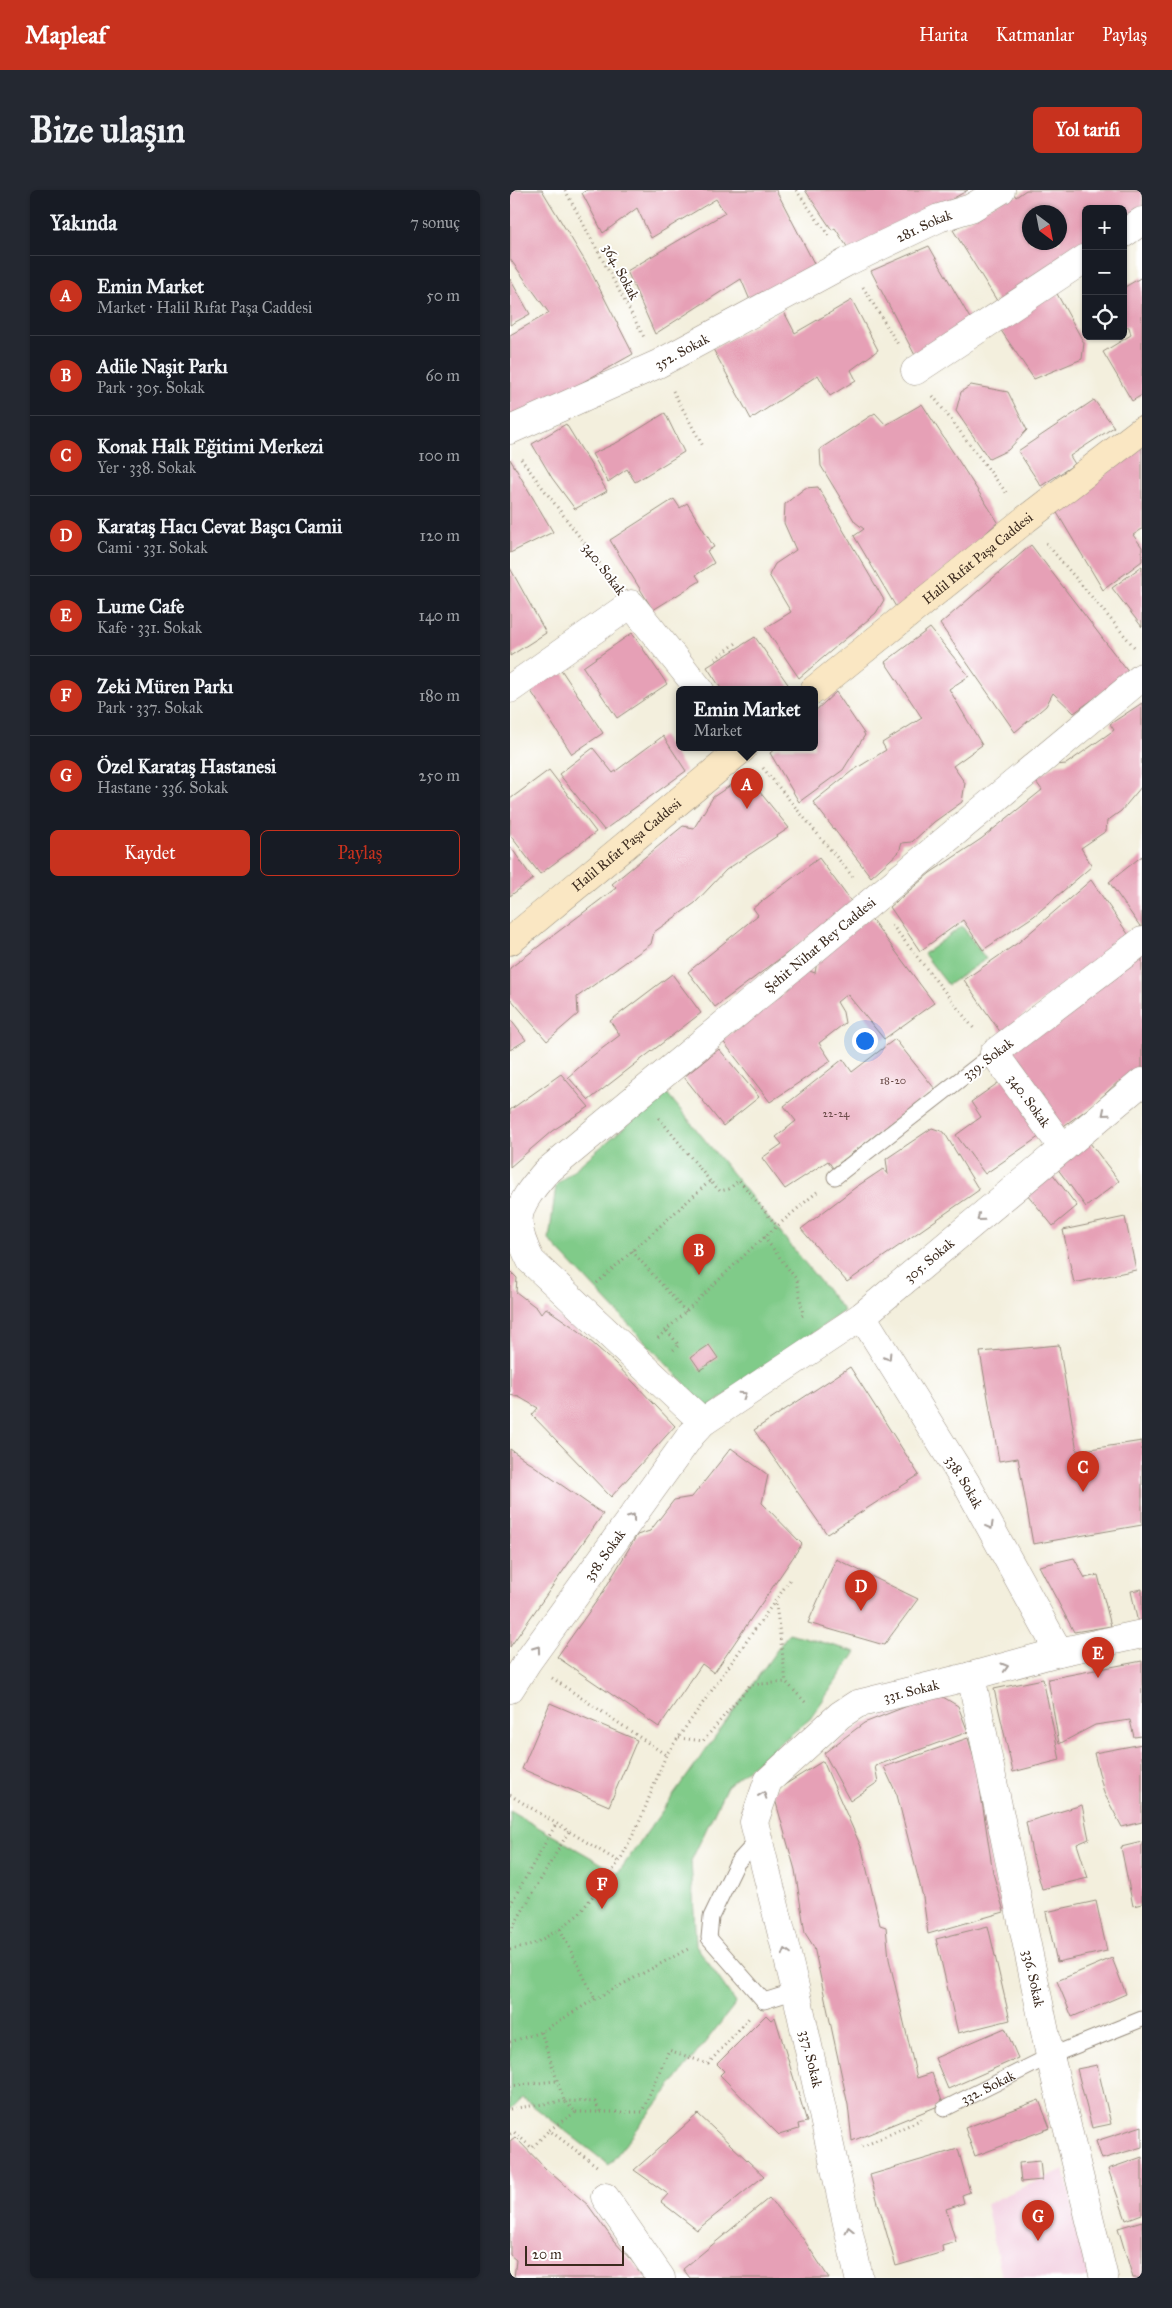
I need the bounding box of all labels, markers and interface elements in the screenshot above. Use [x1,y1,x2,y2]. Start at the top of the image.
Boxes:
text: Mapleaf [25,20,106,50]
text: Harita [919,24,968,46]
text: Katmanlar [996,24,1074,46]
text: Paylaş [1102,24,1147,46]
button: Yol tarifi [1033,107,1142,153]
text: Bize ulaşın [30,109,185,152]
north arrow [1022,205,1067,250]
map controls [1082,205,1127,340]
button: + [1082,205,1127,250]
street label: 281. Sokak [893,206,955,246]
text: Yakında [50,210,117,236]
text: 7 sonuç [410,213,460,232]
street label: 364. Sokak [599,241,643,303]
button: − [1082,250,1127,295]
text: Emin Market [97,275,204,298]
text: A [61,286,71,305]
text: 50 m [426,286,460,305]
button: locate [1082,295,1127,340]
text: Market · Halil Rıfat Paşa Caddesi [97,298,312,317]
street label: 352. Sokak [652,329,712,373]
text: Adile Naşit Parkı [97,355,228,378]
text: B [61,366,71,385]
text: 60 m [426,366,460,385]
text: Park · 305. Sokak [97,378,205,397]
text: Konak Halk Eğitimi Merkezi [97,435,323,458]
text: C [61,446,71,465]
text: 100 m [418,446,460,465]
text: Yer · 338. Sokak [97,458,196,477]
street label: Halil Rıfat Paşa Caddesi [919,508,1036,608]
text: Karataş Hacı Cevat Başcı Camii [97,515,342,538]
text: D [60,526,72,545]
text: 120 m [420,526,460,545]
text: Cami · 331. Sokak [97,538,208,557]
street label: 340. Sokak [579,539,630,599]
text: Lume Cafe [97,595,184,618]
text: E [60,606,72,625]
text: 140 m [419,606,460,625]
text: Kafe · 331. Sokak [97,618,202,637]
text: Zeki Müren Parkı [97,675,233,698]
text: F [61,686,71,705]
text: 180 m [419,686,460,705]
popup [676,686,818,751]
text: Park · 337. Sokak [97,698,203,717]
text: Emin Market [693,698,801,721]
text: Market [693,721,742,740]
text: Özel Karataş Hastanesi [97,755,276,778]
text: G [60,766,72,785]
text: 250 m [419,766,460,785]
pin: A [731,768,763,809]
text: Hastane · 336. Sokak [97,778,228,797]
street label: Halil Rıfat Paşa Caddesi [568,794,685,895]
button: Kaydet [50,830,250,876]
button: Paylaş [260,830,460,876]
street label: Şehit Nihat Bey Caddesi [761,893,879,996]
your location [852,1028,878,1054]
street label: 339. Sokak [959,1034,1017,1083]
street label: 340. Sokak [1004,1071,1054,1131]
house number: 18-20 [880,1074,906,1087]
house number: 22-24 [823,1107,850,1120]
one-way arrow [1101,1108,1110,1117]
one-way arrow [977,1212,986,1220]
pin: B [683,1234,715,1275]
street label: 305. Sokak [901,1234,958,1286]
one-way arrow [881,1352,891,1361]
one-way arrow [737,1392,747,1401]
pin: C [1067,1451,1099,1492]
street label: 338. Sokak [942,1452,987,1512]
one-way arrow [626,1513,635,1523]
one-way arrow [983,1521,993,1530]
street label: 358. Sokak [580,1525,629,1584]
pin: D [845,1570,877,1611]
pin: E [1082,1637,1114,1678]
one-way arrow [531,1645,540,1655]
one-way arrow [1000,1662,1008,1672]
street label: 331. Sokak [882,1676,941,1706]
one-way arrow [757,1791,767,1799]
pin: F [586,1868,618,1909]
one-way arrow [781,1948,792,1957]
street label: 336. Sokak [1020,1948,1048,2009]
street label: 337. Sokak [796,2029,826,2090]
street label: 332. Sokak [958,2066,1018,2108]
pin: G [1022,2200,1054,2241]
one-way arrow [844,2226,855,2235]
scale bar [525,2243,624,2266]
text: 20 m [532,2246,562,2263]

